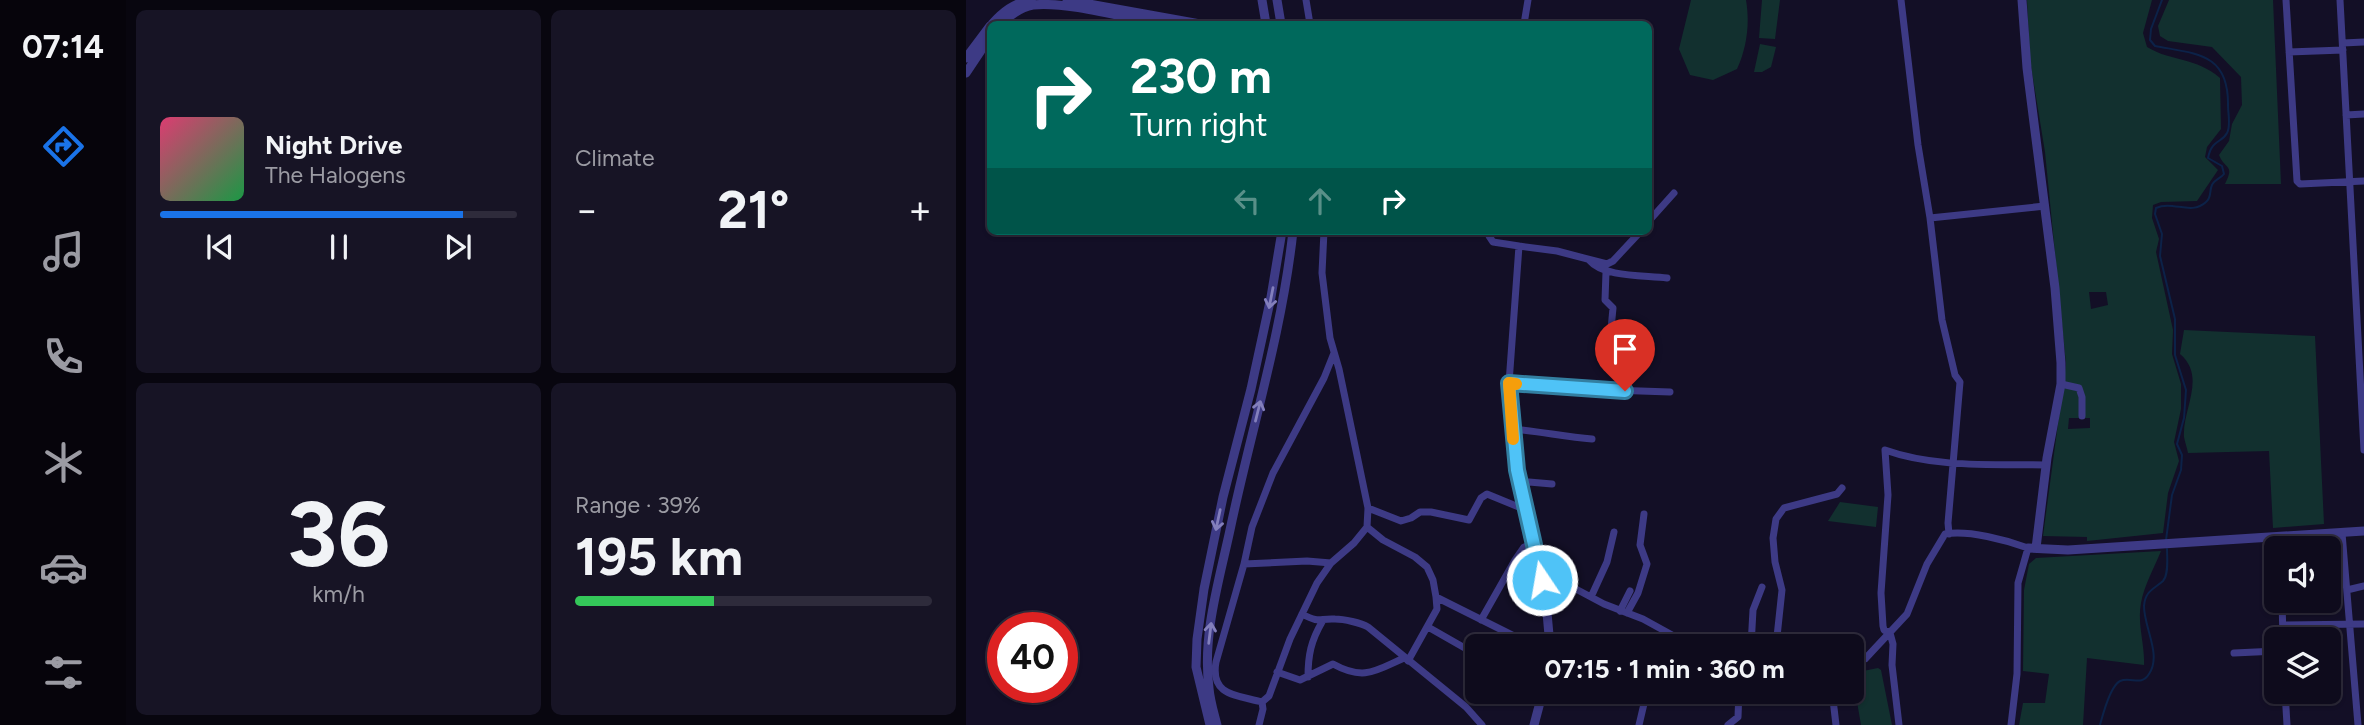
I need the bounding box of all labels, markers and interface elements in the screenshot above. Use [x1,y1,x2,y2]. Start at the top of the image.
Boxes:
text: 07:14 [22,28,104,66]
text: 230 m [1130,46,1272,105]
icon: right [1015,49,1106,140]
text: Turn right [1130,106,1268,144]
icon: directions [39,122,88,171]
text: Night Drive [265,129,402,161]
text: Climate [575,144,654,172]
text: The Halogens [265,161,406,189]
text: 21° [718,179,789,241]
icon: left [1228,182,1266,220]
icon: ahead [1301,182,1339,220]
icon: right [1374,182,1412,220]
text: − [575,187,599,233]
text: + [908,187,932,233]
icon: music [39,227,88,276]
icon: previous [201,228,239,266]
icon: pause [320,228,358,266]
icon: next [439,228,477,266]
one-way arrow [1263,286,1277,309]
pin [1595,319,1655,391]
icon: arrive [1606,330,1644,368]
icon: phone [39,332,88,381]
one-way arrow [1252,400,1265,423]
icon: climate [39,438,88,487]
text: 36 [287,480,390,589]
text: Range · 39% [575,491,701,519]
one-way arrow [1211,508,1225,531]
text: 195 km [575,526,743,588]
map controls [2264,536,2341,704]
button: sound [2264,536,2341,613]
icon: car [39,543,88,592]
position arrow [1505,543,1579,617]
text: km/h [312,580,365,608]
speed limit sign: 40 [987,612,1078,703]
one-way arrow [1204,623,1217,645]
button: layers [2264,627,2341,704]
icon: filters [39,648,88,697]
text: 07:15 · 1 min · 360 m [1544,653,1785,685]

